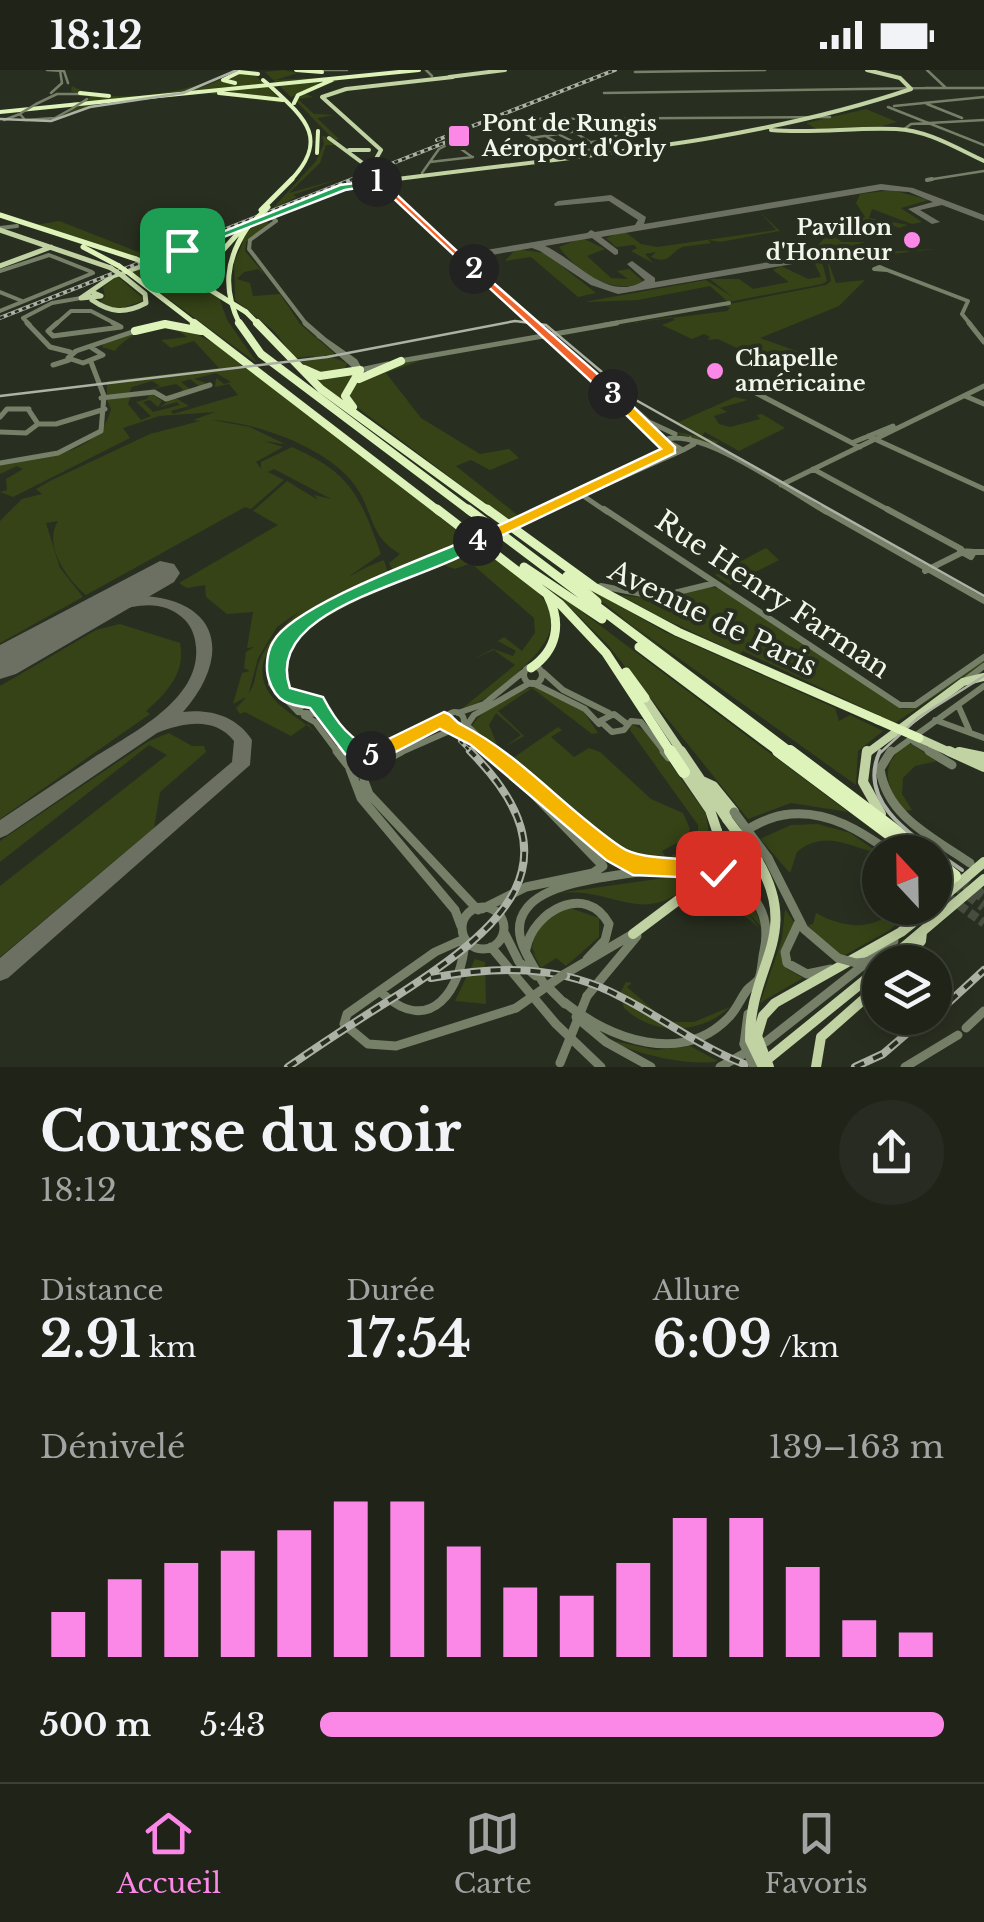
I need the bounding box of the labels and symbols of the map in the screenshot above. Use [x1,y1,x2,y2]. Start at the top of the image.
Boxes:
place label: Pont de Rungis Aéroport d'Orly [481,110,667,162]
marker: Pont de Rungis Aéroport d'Orly [446,123,472,149]
pin: 1 [352,157,402,207]
pin [140,208,225,293]
place label: Pavillon d'Honneur [766,214,892,266]
marker: Pavillon d'Honneur [901,229,923,251]
pin: 2 [449,244,499,294]
place label: Chapelle américaine [735,345,866,397]
marker: Chapelle américaine [704,360,726,382]
pin: 3 [588,369,638,419]
street label: Rue Henry Farman [649,503,897,686]
pin: 4 [453,516,503,566]
street label: Avenue de Paris [602,552,823,684]
pin: 5 [346,731,396,781]
pin [676,831,761,916]
north arrow [862,835,952,925]

